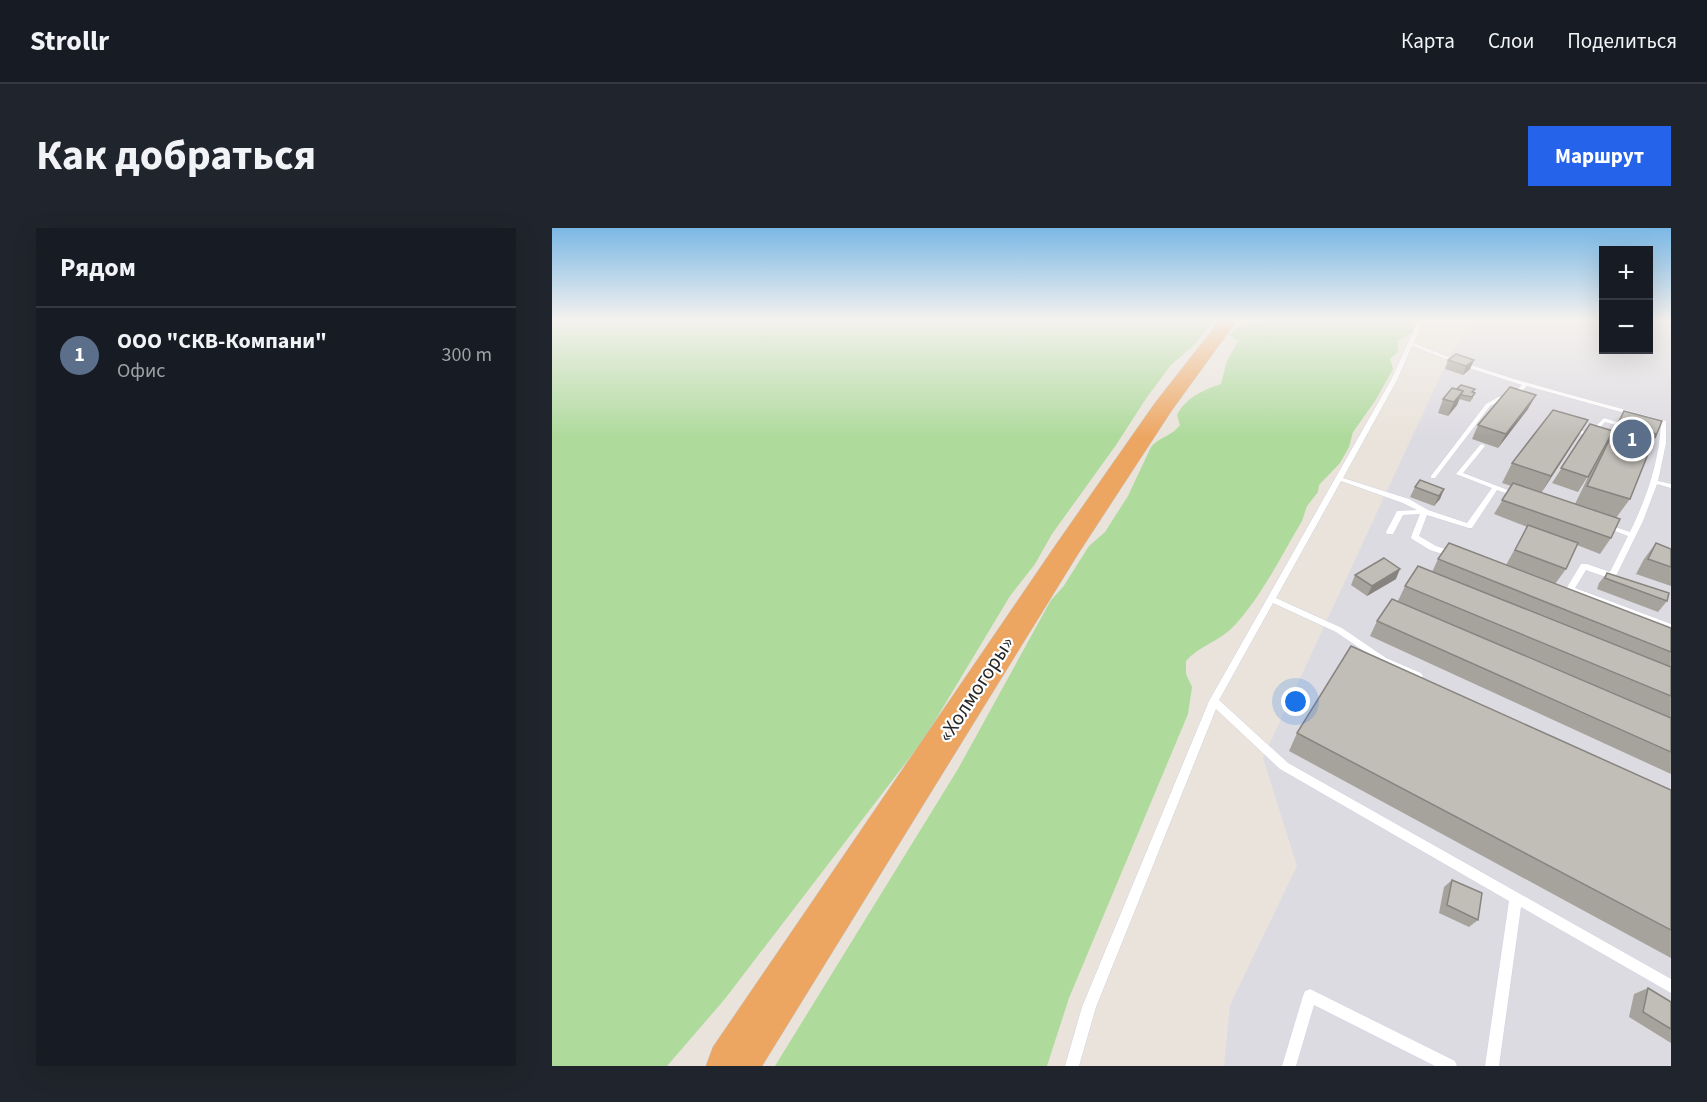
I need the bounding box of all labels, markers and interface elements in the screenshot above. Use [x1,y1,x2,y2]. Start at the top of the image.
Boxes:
text: Strollr [30,21,109,61]
text: Карта [1401,26,1455,56]
text: Слои [1488,26,1534,56]
text: Поделиться [1567,26,1677,56]
text: Как добраться [36,126,316,186]
button: Маршрут [1528,126,1671,186]
map controls [1599,246,1653,354]
button: + [1599,246,1653,300]
text: Рядом [60,249,136,286]
button: − [1599,300,1653,354]
text: ООО "СКВ-Компани" [117,325,327,357]
text: 1 [74,341,85,369]
text: 300 m [442,341,492,369]
text: Офис [117,357,165,385]
pin: 1 [1612,416,1652,462]
street label: «Холмогоры» [931,630,1021,748]
your location [1281,687,1310,716]

